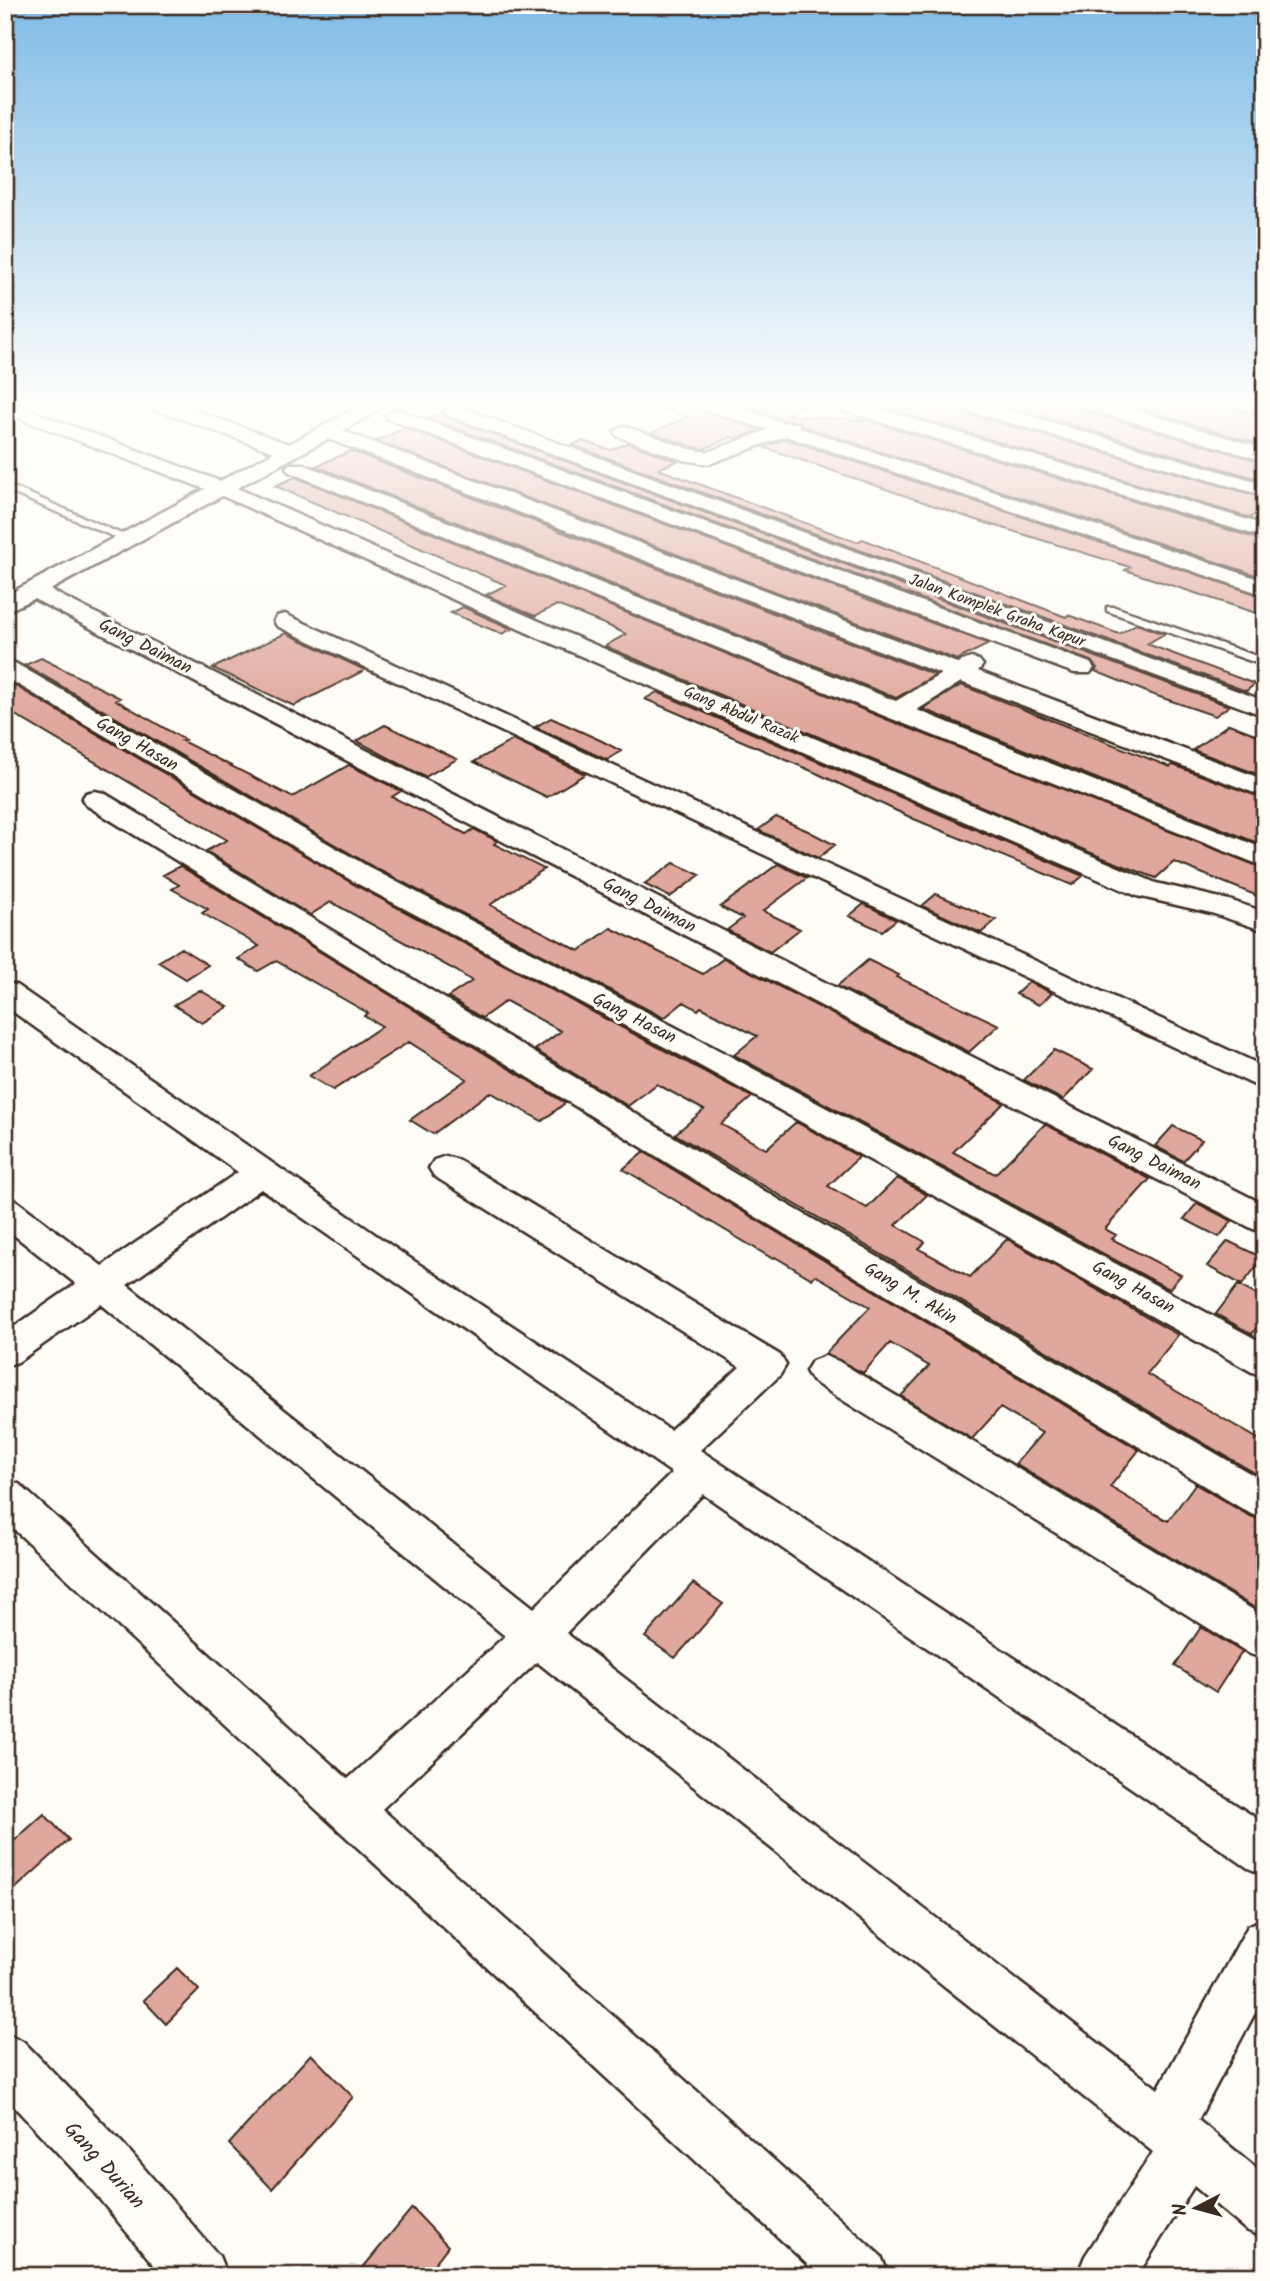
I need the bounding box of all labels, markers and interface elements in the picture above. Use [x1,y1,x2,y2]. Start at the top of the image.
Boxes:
street label: Jalan Komplek Graha Kapur [905,567,1090,655]
street label: Gang Daiman [93,611,197,683]
street label: Gang Abdul Razak [680,679,803,751]
street label: Gang Hasan [90,710,184,780]
street label: Gang Daiman [597,870,701,942]
street label: Gang Hasan [587,985,681,1053]
street label: Gang Daiman [1102,1127,1206,1199]
street label: Gang Hasan [1086,1253,1180,1323]
street label: Gang M. Akin [858,1255,962,1333]
street label: Gang Durian [55,2114,153,2218]
north arrow [1162,2172,1232,2242]
text: N [1166,2202,1197,2217]

